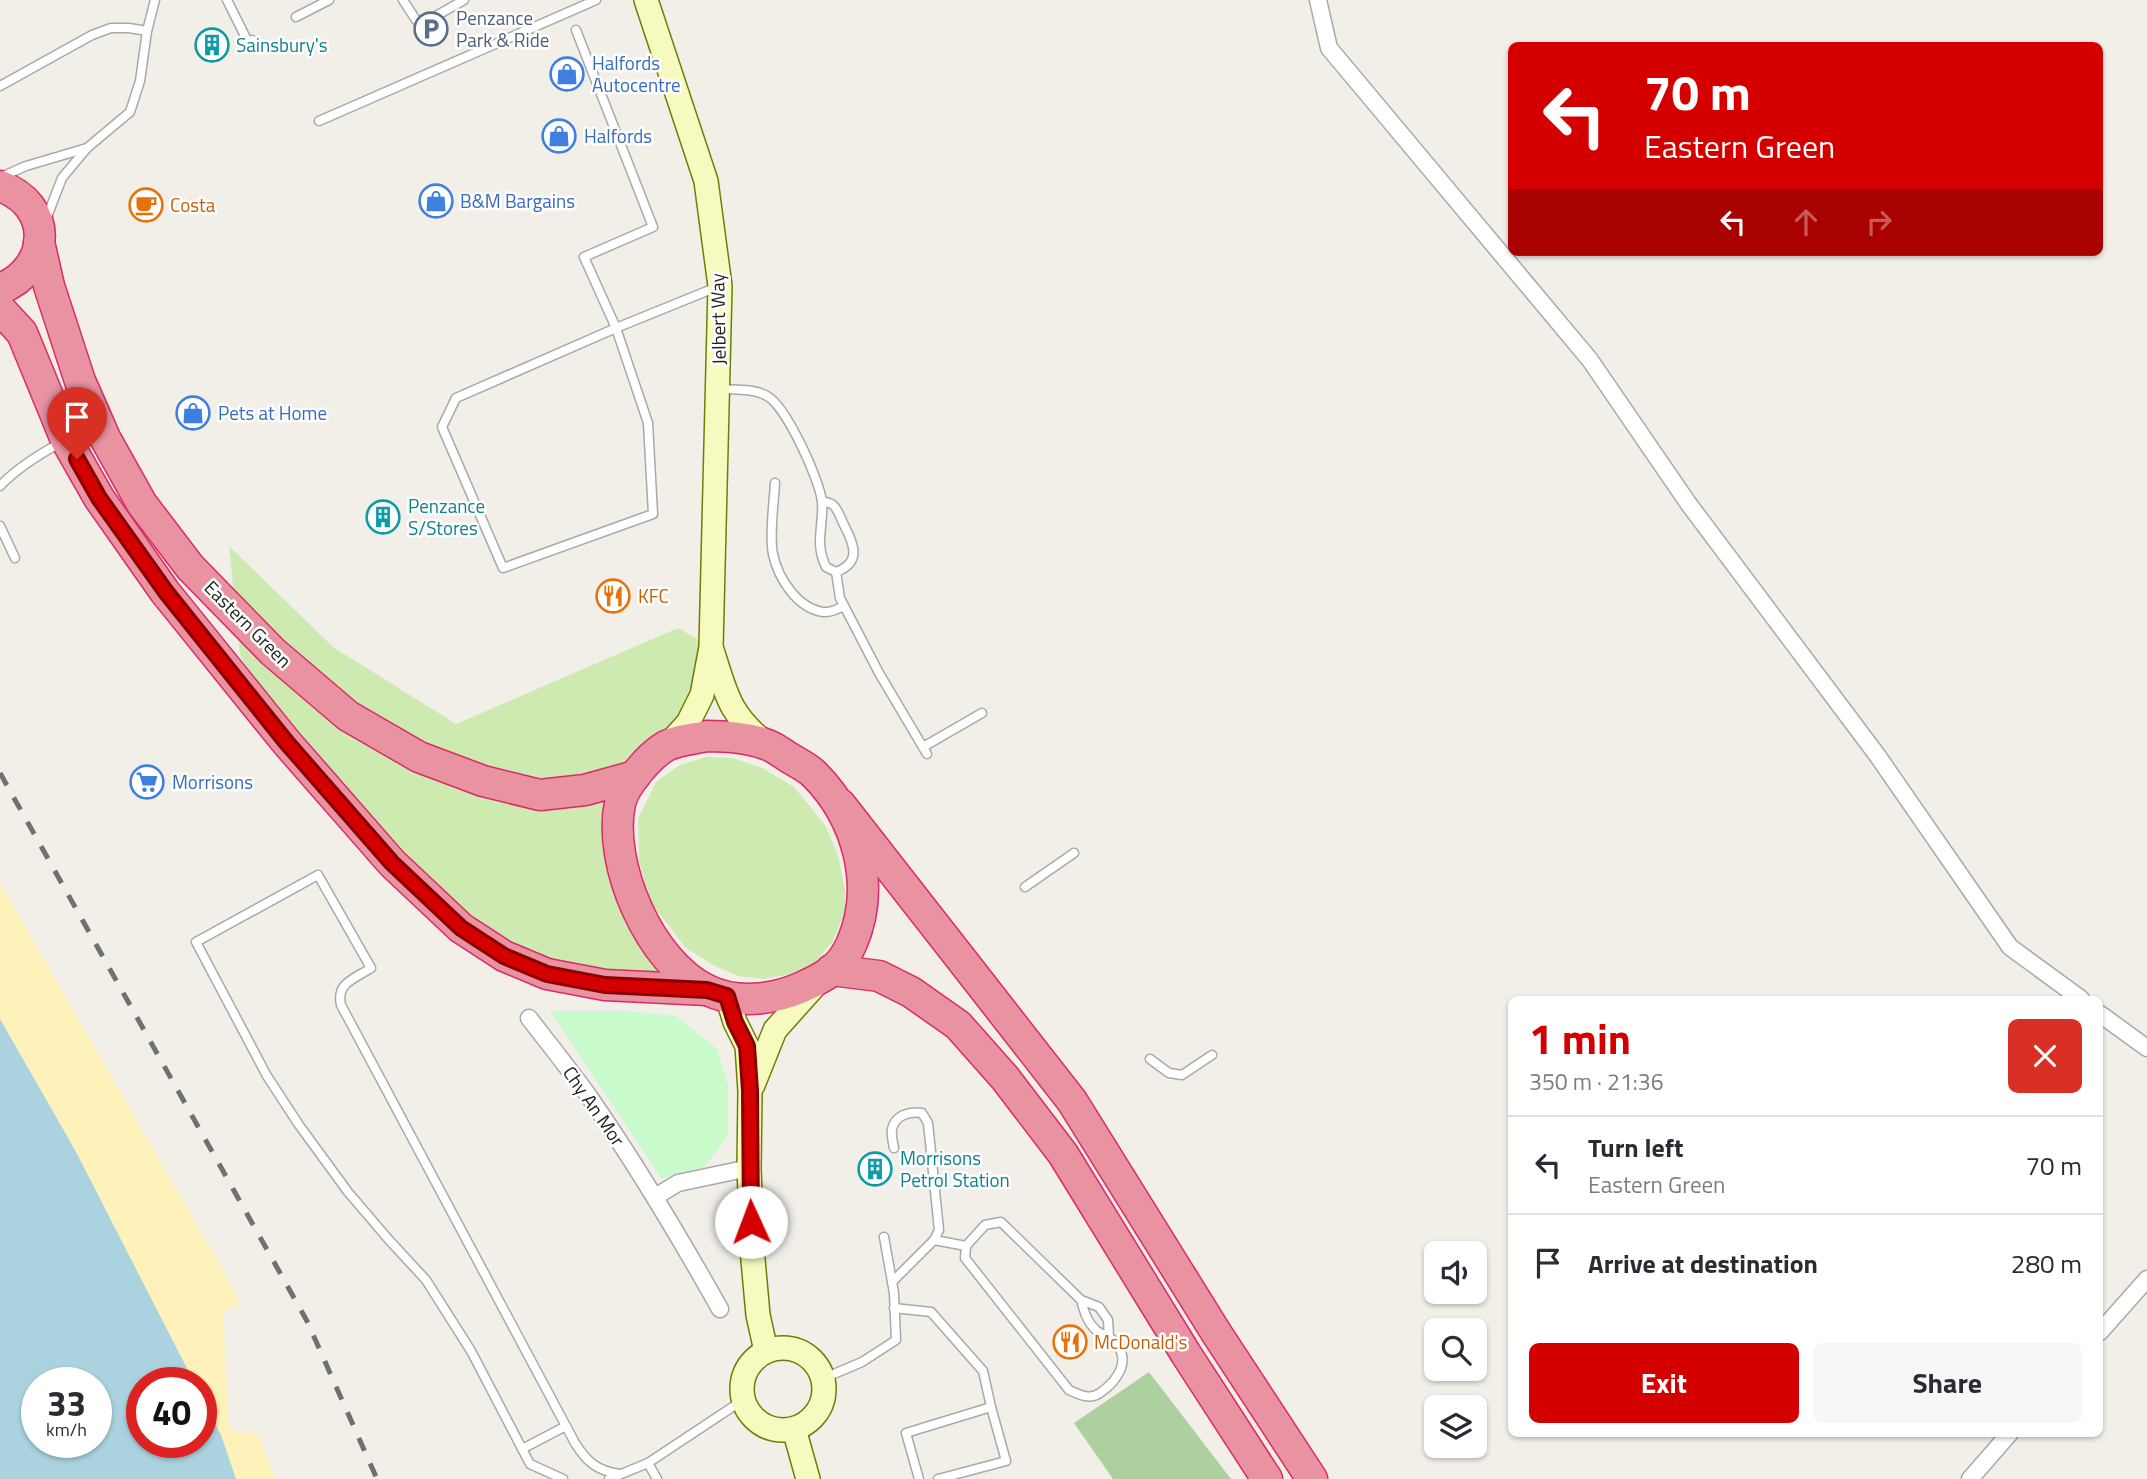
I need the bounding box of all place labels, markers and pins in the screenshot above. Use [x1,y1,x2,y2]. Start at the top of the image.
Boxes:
place label: Penzance Park & Ride [456,3,549,54]
parking icon: Penzance Park & Ride [412,10,450,48]
building icon: Sainsbury's [193,26,231,64]
place label: Sainsbury's [236,30,328,59]
place label: Halfords Autocentre [592,48,681,99]
shop icon: Halfords Autocentre [548,55,586,93]
shop icon: Halfords [540,117,578,155]
place label: Halfords [584,121,652,150]
shop icon: B&M Bargains [417,182,455,220]
cafe icon: Costa [127,186,165,224]
place label: B&M Bargains [460,186,575,215]
place label: Costa [170,190,216,219]
pin [47,387,107,459]
shop icon: Pets at Home [174,394,212,432]
place label: Pets at Home [218,398,327,427]
place label: Penzance S/Stores [408,491,485,542]
building icon: Penzance S/Stores [364,498,402,536]
restaurant icon: KFC [594,577,632,615]
place label: KFC [638,581,669,610]
supermarket icon: Morrisons [128,763,166,801]
place label: Morrisons [172,767,253,796]
place label: Morrisons Petrol Station [900,1143,1010,1194]
building icon: Morrisons Petrol Station [856,1150,894,1188]
restaurant icon: McDonald's [1051,1323,1089,1361]
place label: McDonald's [1094,1327,1187,1356]

